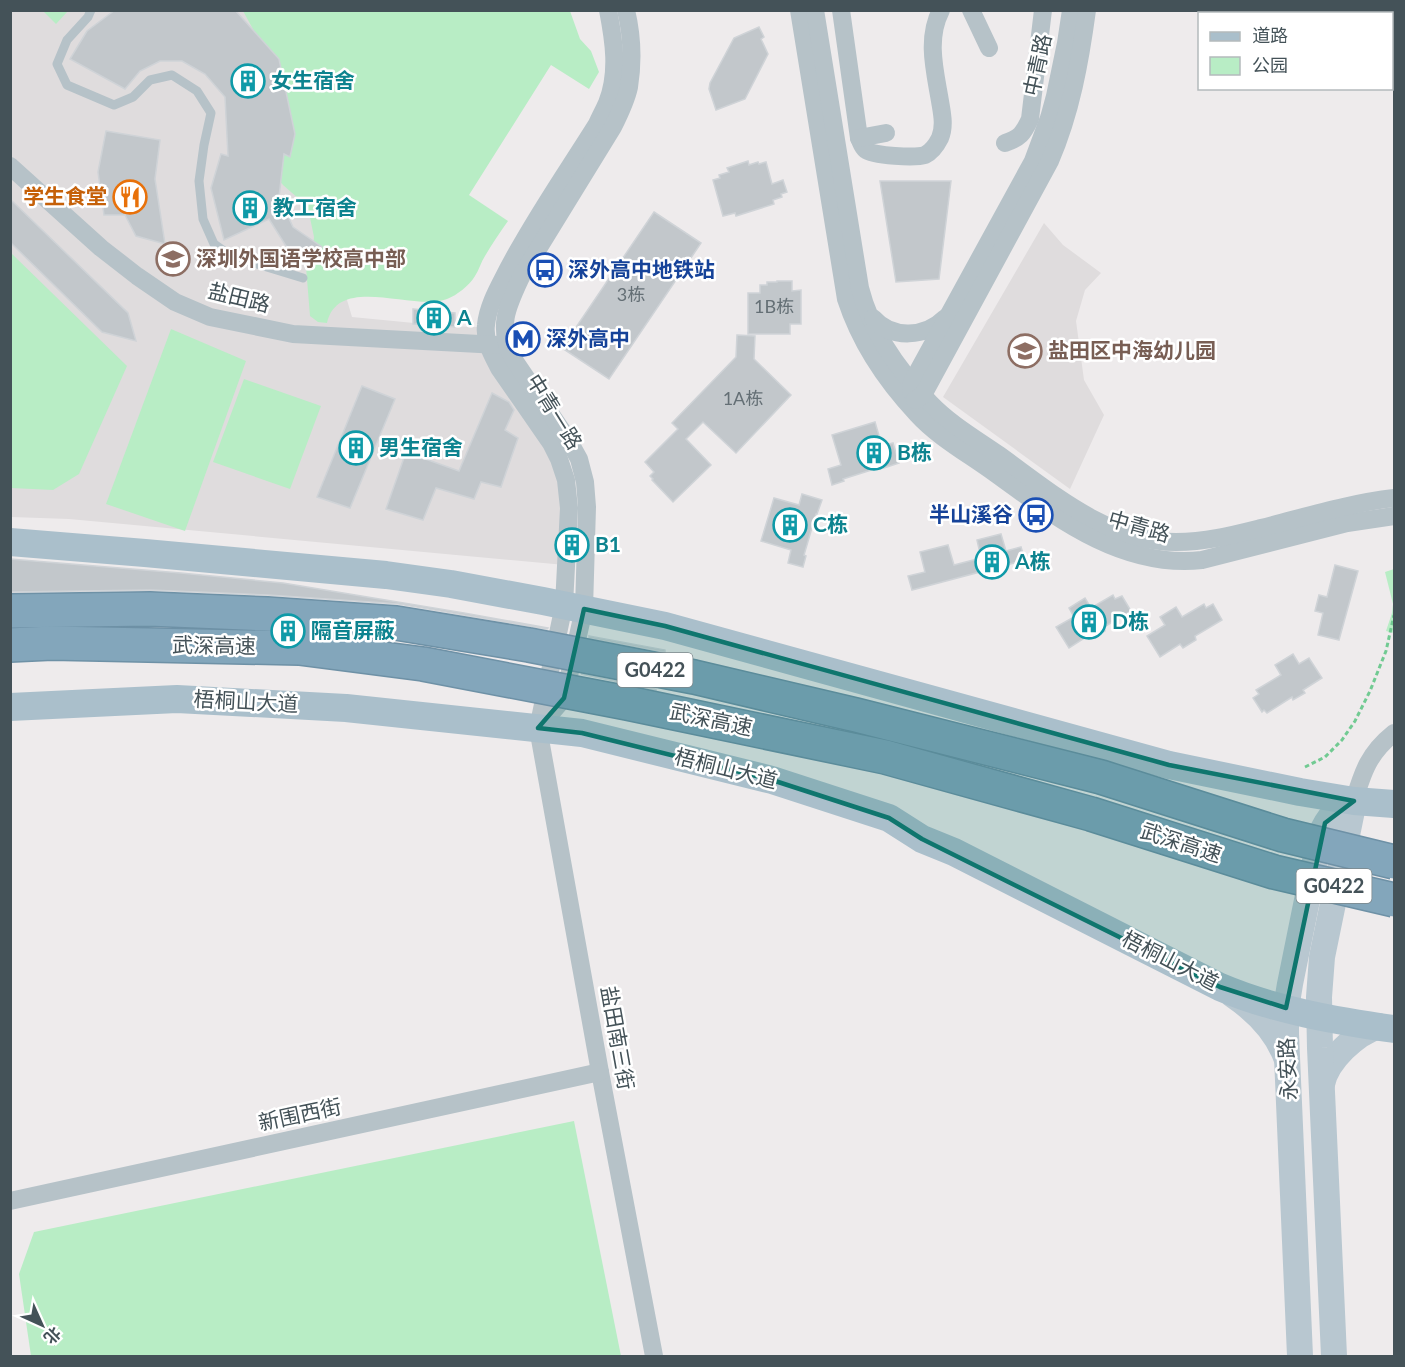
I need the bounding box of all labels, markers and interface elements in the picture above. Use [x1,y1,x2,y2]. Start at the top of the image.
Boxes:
legend [1198,12,1393,90]
text: 道路 [1252,24,1288,46]
street label: 中青路 [1018,31,1055,98]
text: 公园 [1252,54,1288,76]
building icon: 女生宿舍 [230,63,266,99]
place label: 女生宿舍 [271,67,355,92]
restaurant icon: 学生食堂 [112,179,148,215]
place label: 学生食堂 [23,183,107,208]
building icon: 教工宿舍 [232,190,268,226]
place label: 教工宿舍 [273,194,357,219]
school or university icon: 深圳外国语学校高中部 [155,241,191,277]
place label: 深圳外国语学校高中部 [196,245,406,270]
bus stop icon: 深外高中地铁站 [527,252,563,288]
place label: 深外高中地铁站 [568,256,715,281]
street label: 盐田路 [206,277,273,316]
house number: 3栋 [617,283,645,305]
house number: 1B栋 [754,295,794,317]
building icon: A [416,300,452,336]
place label: A [456,304,472,329]
metro station icon: 深外高中 [505,321,541,357]
place label: 深外高中 [546,325,630,350]
school or university icon: 盐田区中海幼儿园 [1007,333,1043,369]
place label: 盐田区中海幼儿园 [1048,337,1216,362]
street label: 中青一路 [522,369,588,453]
house number: 1A栋 [723,387,763,409]
building icon: 男生宿舍 [338,430,374,466]
place label: 男生宿舍 [379,434,463,459]
building icon: B栋 [856,435,892,471]
place label: B栋 [897,439,932,464]
bus stop icon: 半山溪谷 [1018,497,1054,533]
place label: 半山溪谷 [929,501,1013,526]
street label: 中青路 [1106,505,1173,546]
building icon: C栋 [772,507,808,543]
place label: C栋 [813,511,848,536]
building icon: B1 [554,527,590,563]
place label: B1 [595,531,621,556]
building icon: A栋 [974,544,1010,580]
place label: A栋 [1014,548,1051,573]
building icon: D栋 [1071,604,1107,640]
place label: D栋 [1112,608,1149,633]
building icon: 隔音屏蔽 [270,613,306,649]
place label: 隔音屏蔽 [311,617,395,642]
street label: 武深高速 [172,631,256,658]
road number: G0422 [618,653,692,687]
street label: 梧桐山大道 [193,685,299,716]
street label: 武深高速 [668,698,755,739]
street label: 梧桐山大道 [672,743,780,792]
street label: 武深高速 [1138,817,1225,866]
road number: G0422 [1296,869,1372,903]
street label: 梧桐山大道 [1118,925,1223,995]
street label: 盐田南三街 [597,984,640,1092]
street label: 永安路 [1272,1037,1301,1101]
street label: 新围西街 [256,1093,343,1134]
north arrow [12,1295,72,1355]
text: 北 [41,1324,65,1348]

